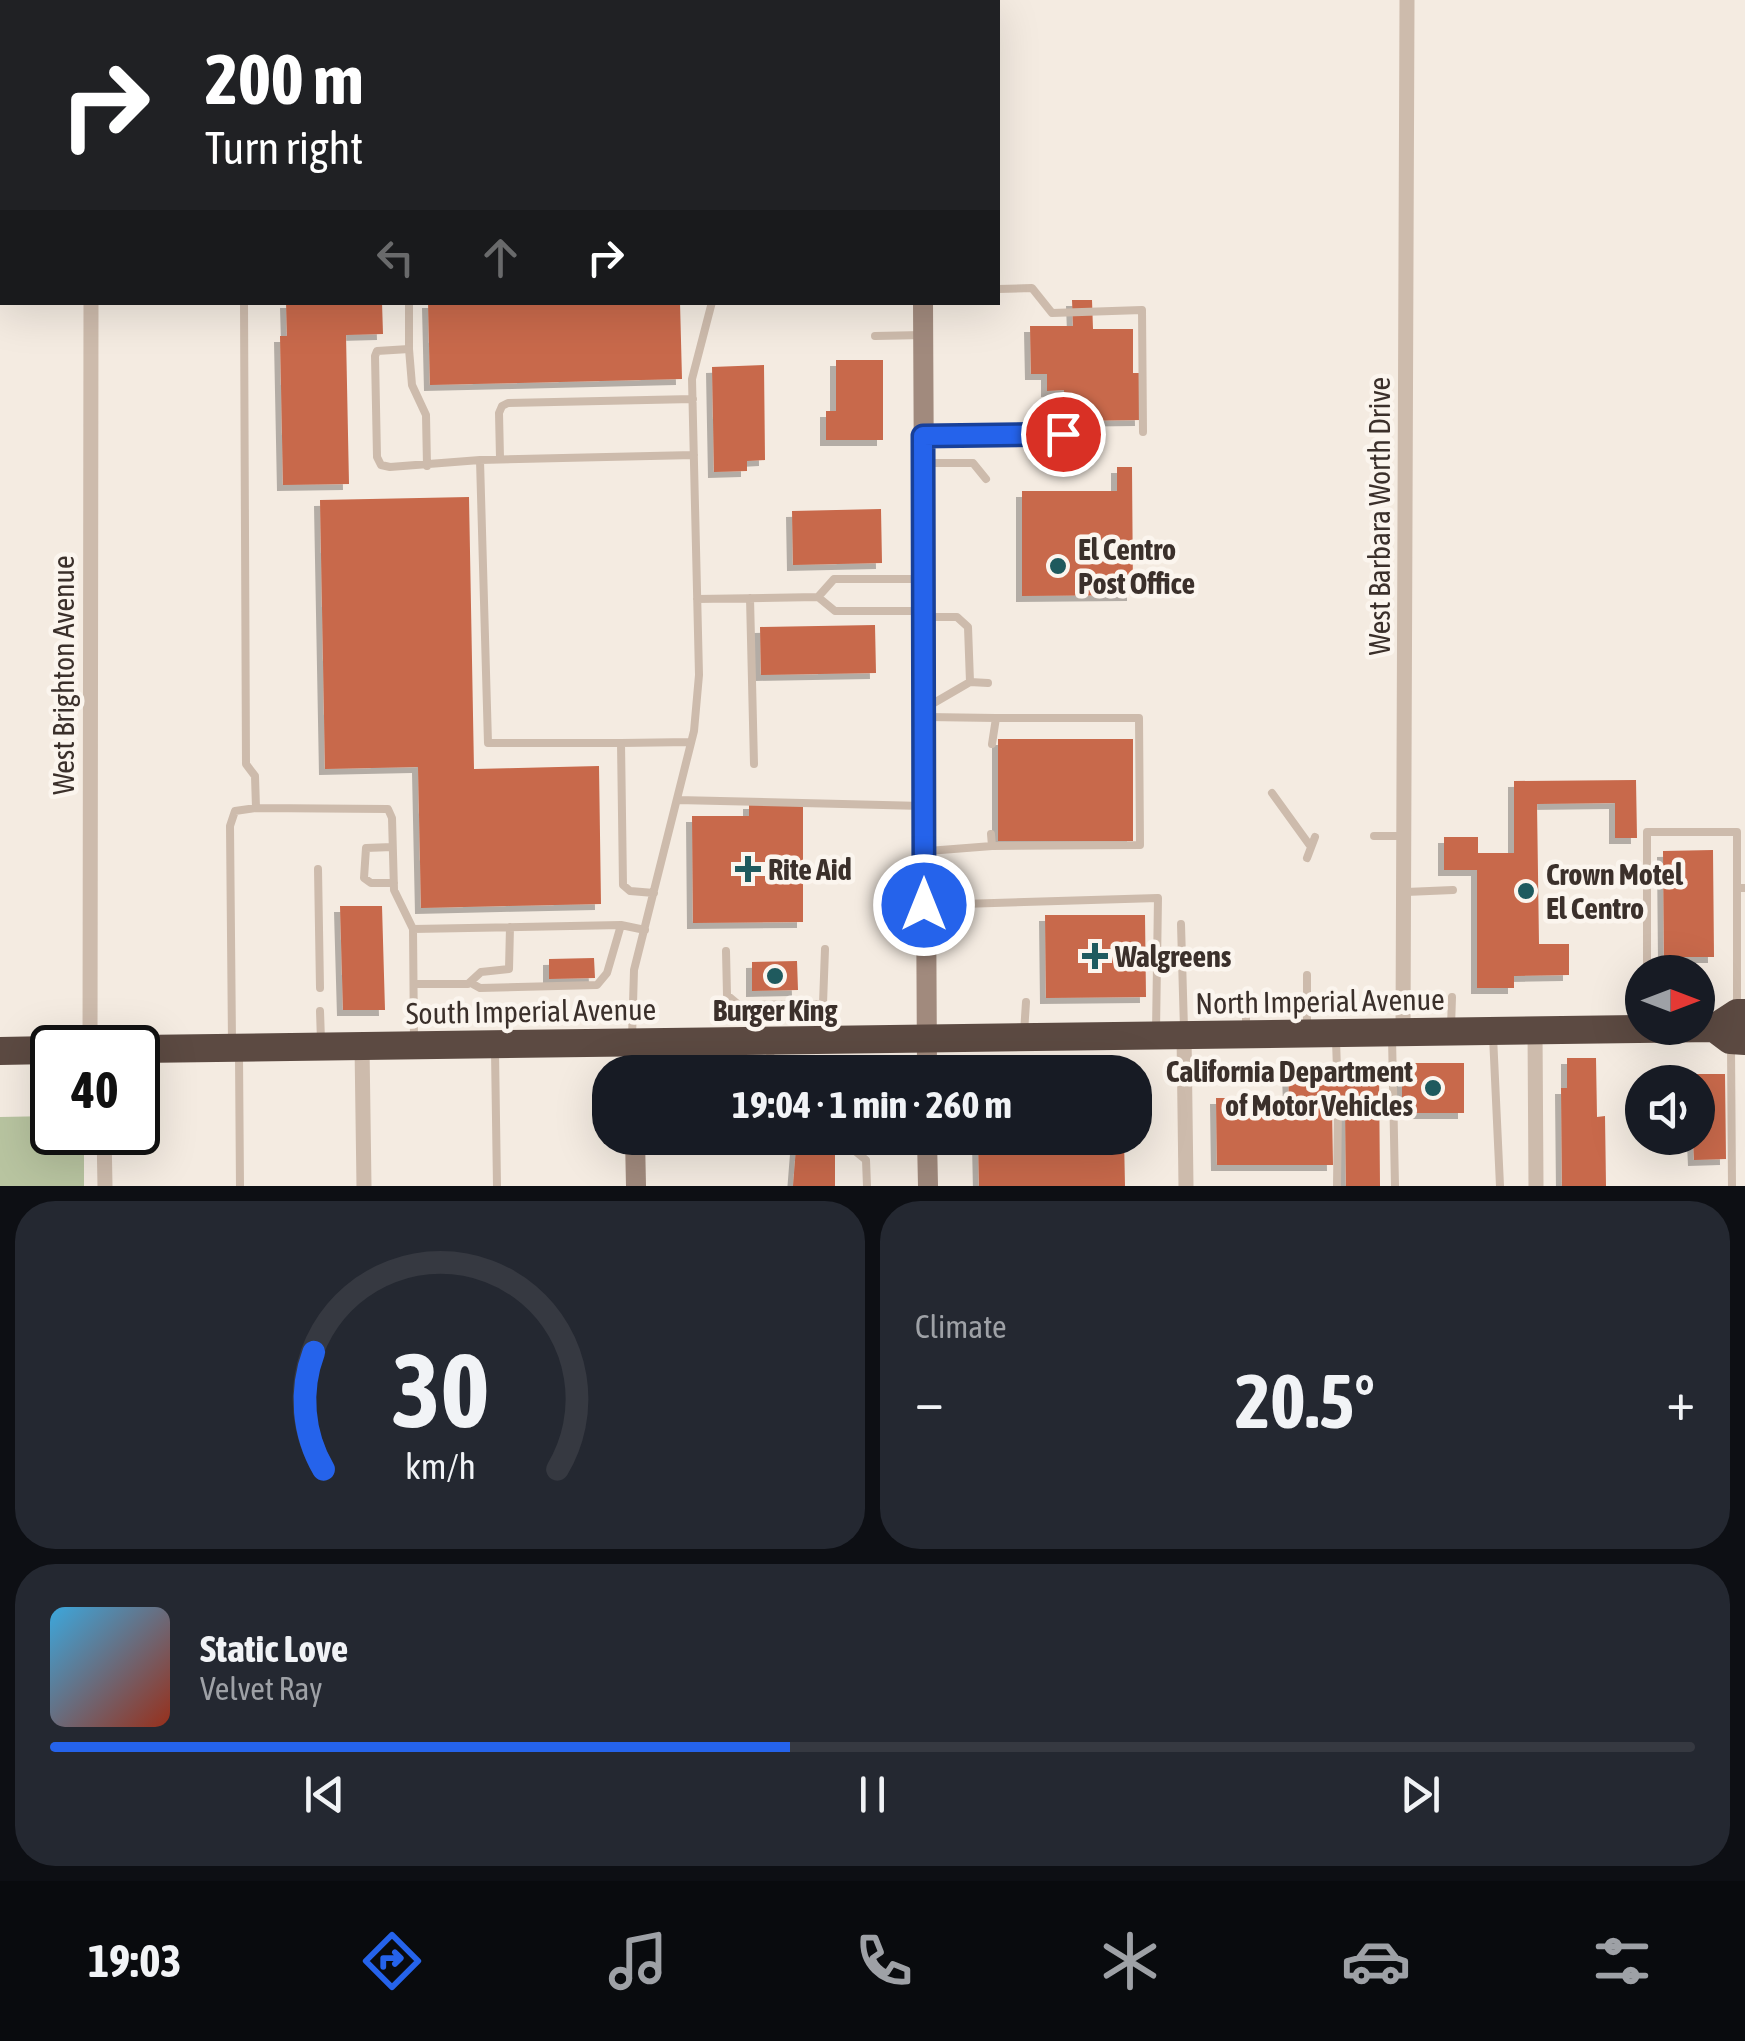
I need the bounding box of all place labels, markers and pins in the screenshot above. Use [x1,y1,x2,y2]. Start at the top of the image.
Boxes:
pin [1021,392,1106,477]
place label: El Centro Post Office [1078,532,1195,600]
marker: El Centro Post Office [1047,555,1069,577]
place label: Rite Aid [768,852,852,886]
place label: Crown Motel El Centro [1546,857,1684,925]
marker: Rite Aid [737,858,759,880]
marker: Crown Motel El Centro [1515,880,1537,902]
place label: Walgreens [1114,939,1232,973]
marker: Walgreens [1084,945,1106,967]
marker: Burger King [764,965,786,987]
place label: Burger King [713,993,837,1027]
place label: California Department of Motor Vehicles [1166,1054,1413,1122]
marker: California Department of Motor Vehicles [1422,1077,1444,1099]

